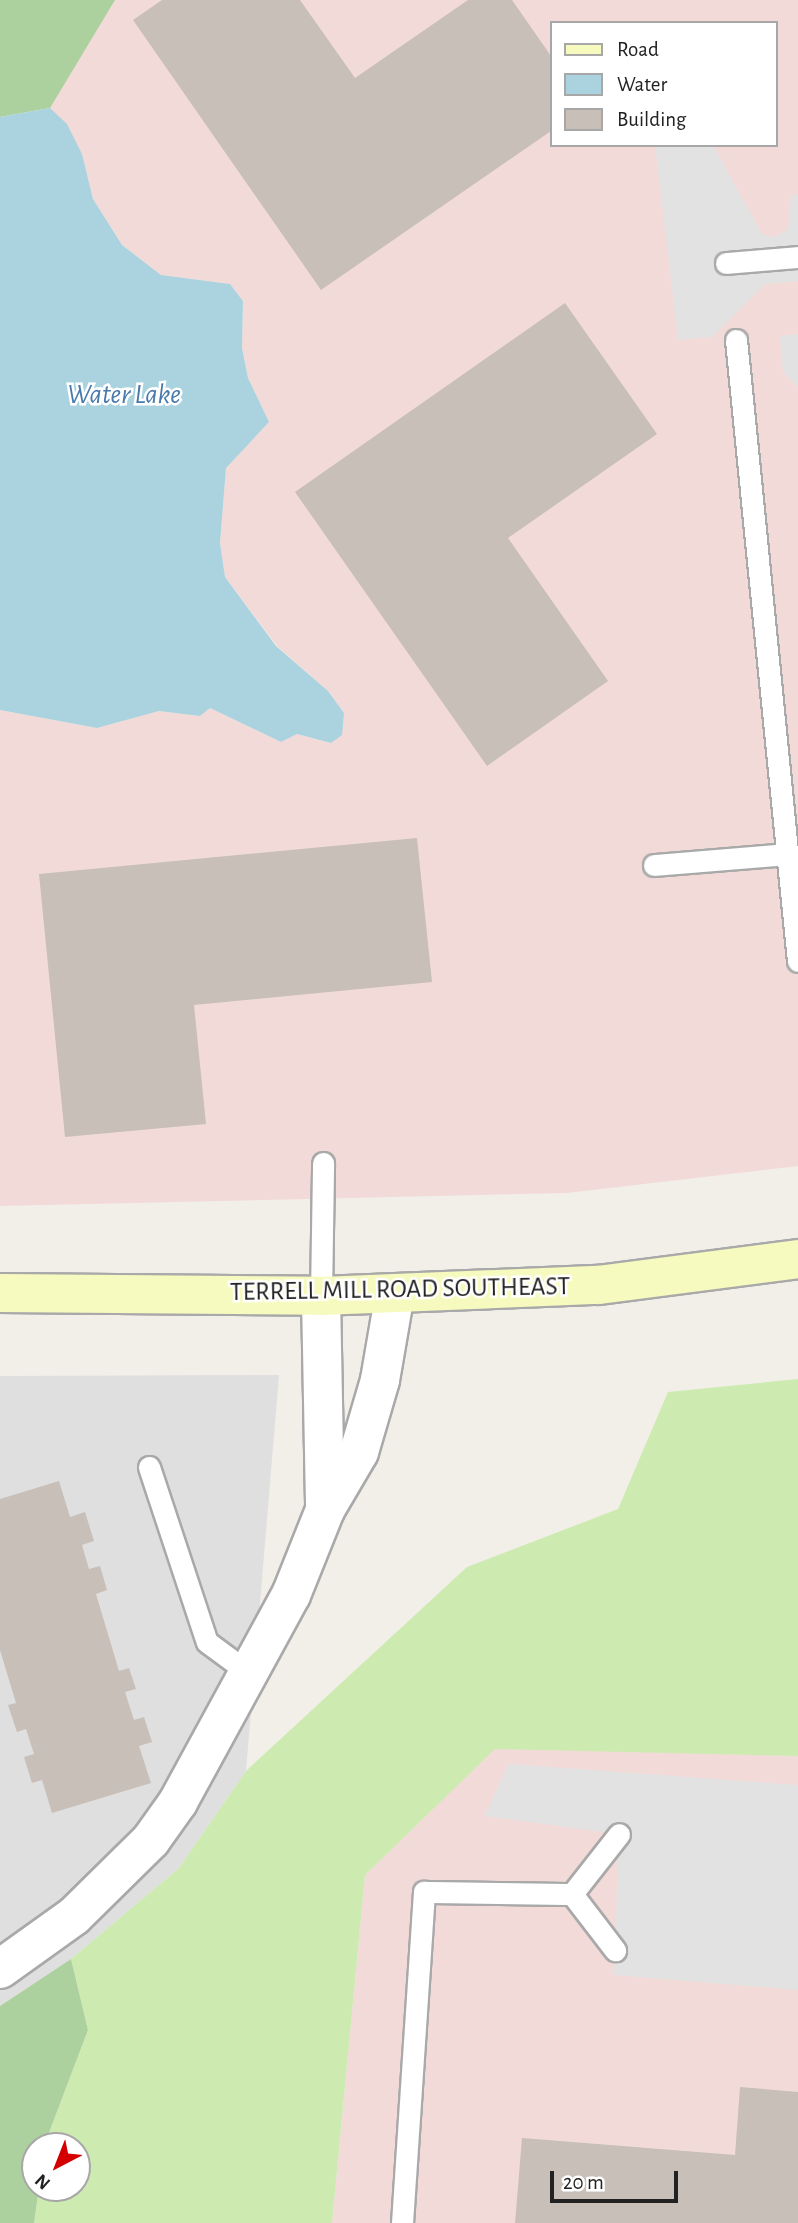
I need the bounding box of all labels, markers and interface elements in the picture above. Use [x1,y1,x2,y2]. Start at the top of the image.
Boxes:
legend [550,21,777,147]
text: Road [617,39,659,60]
text: Water [617,74,667,95]
text: Building [617,109,686,130]
water label: Water Lake [67,378,181,412]
street label: TERRELL MILL ROAD SOUTHEAST [230,1271,570,1309]
north arrow [21,2132,91,2202]
scale bar [553,2156,681,2200]
text: N [32,2170,54,2193]
text: 20 m [563,2172,604,2193]

